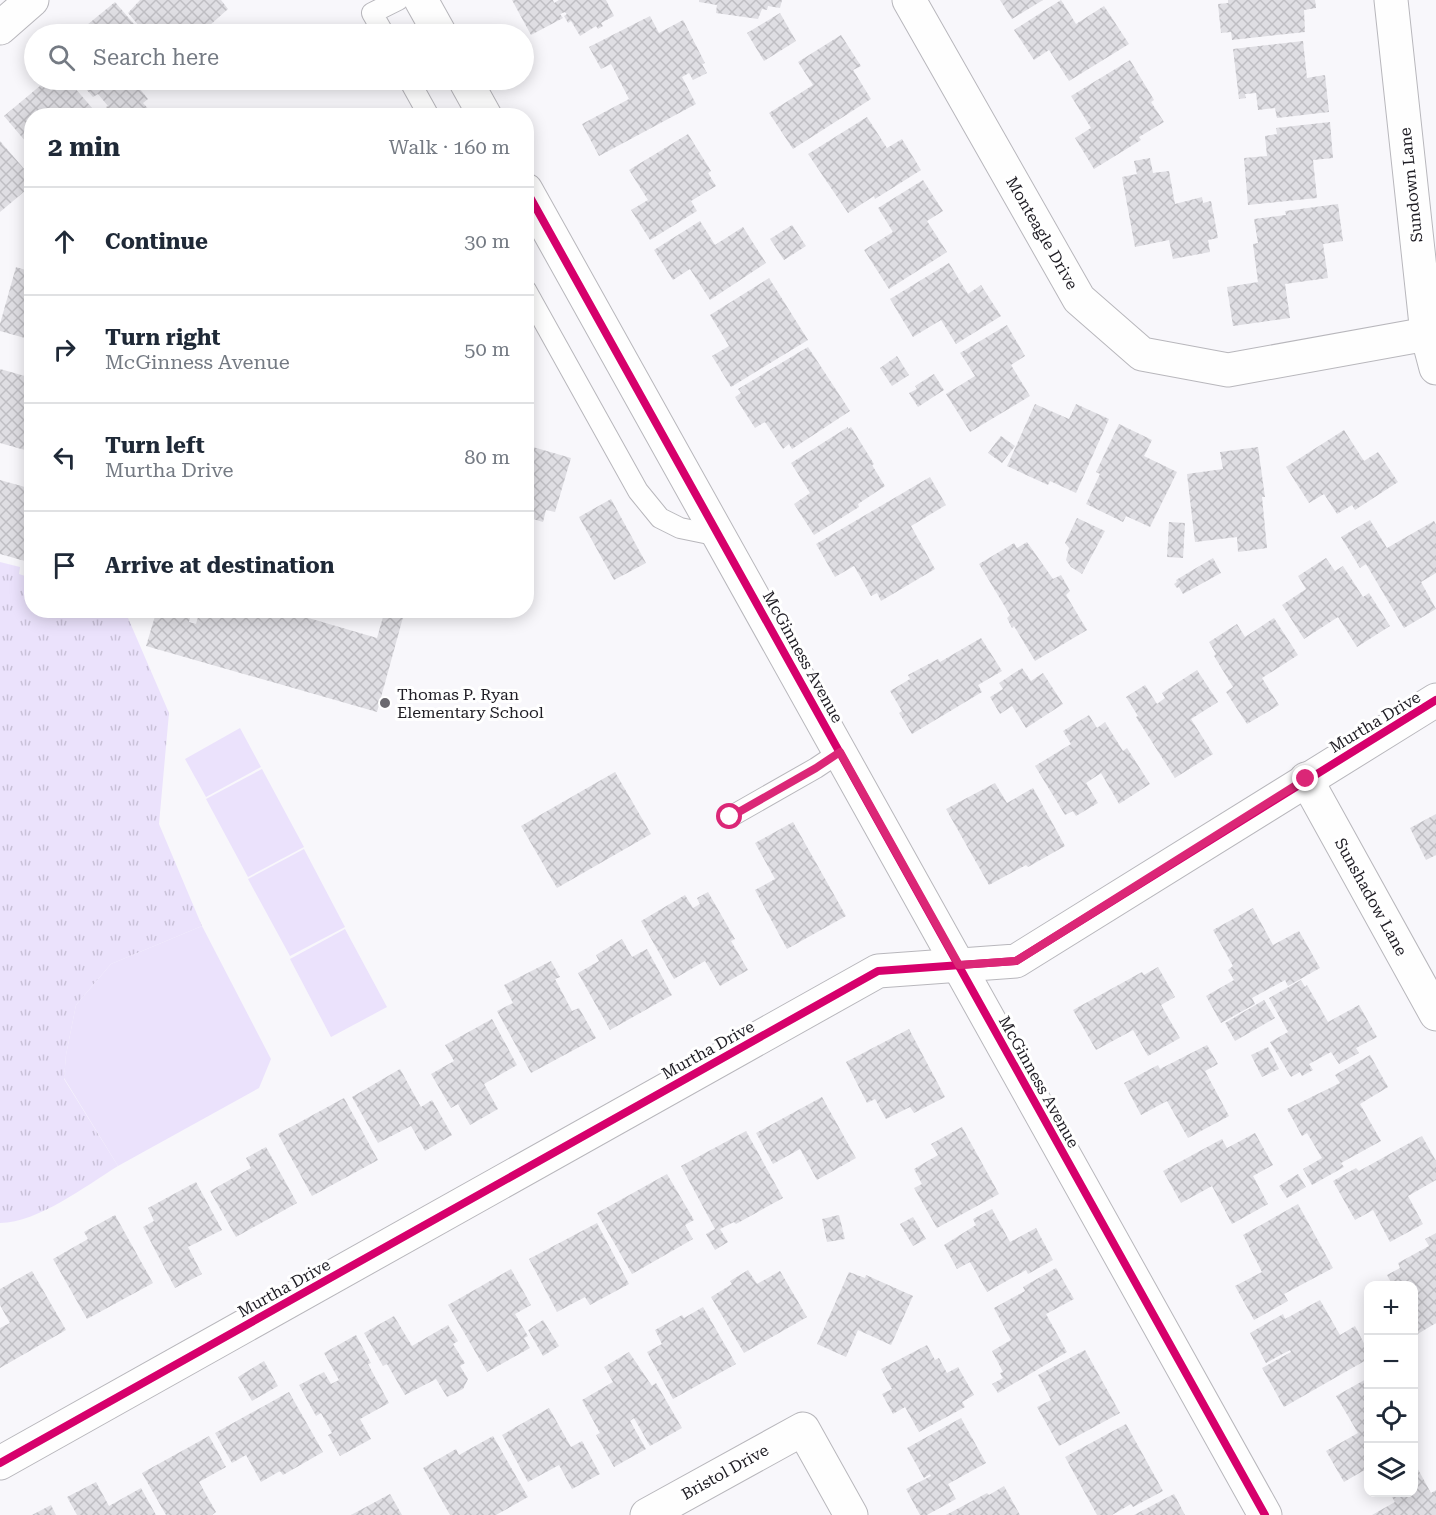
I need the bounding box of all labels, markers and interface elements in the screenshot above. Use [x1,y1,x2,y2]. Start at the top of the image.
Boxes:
search box [24,24,534,90]
icon: search [45,41,78,74]
text: Search here [93,45,219,70]
street label: Sundown Lane [1395,126,1426,243]
text: 2 min [48,132,120,162]
text: Walk · 160 m [389,135,510,159]
street label: Monteagle Drive [1002,173,1082,293]
icon: ahead [48,225,81,258]
text: Continue [105,229,208,254]
text: 30 m [464,229,510,253]
text: Turn right [105,325,220,350]
icon: right [48,333,81,366]
text: 50 m [464,337,510,361]
text: McGinness Avenue [105,350,290,374]
text: Turn left [105,433,205,458]
icon: left [48,441,81,474]
text: 80 m [464,445,510,469]
text: Murtha Drive [105,458,233,482]
icon: arrive [48,549,81,582]
text: Arrive at destination [105,553,334,578]
street label: McGinness Avenue [759,588,847,726]
place label: Thomas P. Ryan Elementary School [397,685,544,722]
street label: Murtha Drive [1326,687,1424,757]
marker: Thomas P. Ryan Elementary School [378,696,392,710]
route end [1292,765,1318,791]
route start [716,803,742,829]
street label: Sunshadow Lane [1331,835,1411,959]
street label: McGinness Avenue [995,1013,1083,1151]
street label: Murtha Drive [658,1017,758,1083]
street label: Murtha Drive [234,1255,334,1321]
map controls [1364,1281,1418,1497]
button: + [1364,1281,1418,1335]
button: − [1364,1335,1418,1389]
button: locate [1364,1389,1418,1443]
street label: Bristol Drive [678,1440,772,1504]
button: layers [1364,1443,1418,1497]

